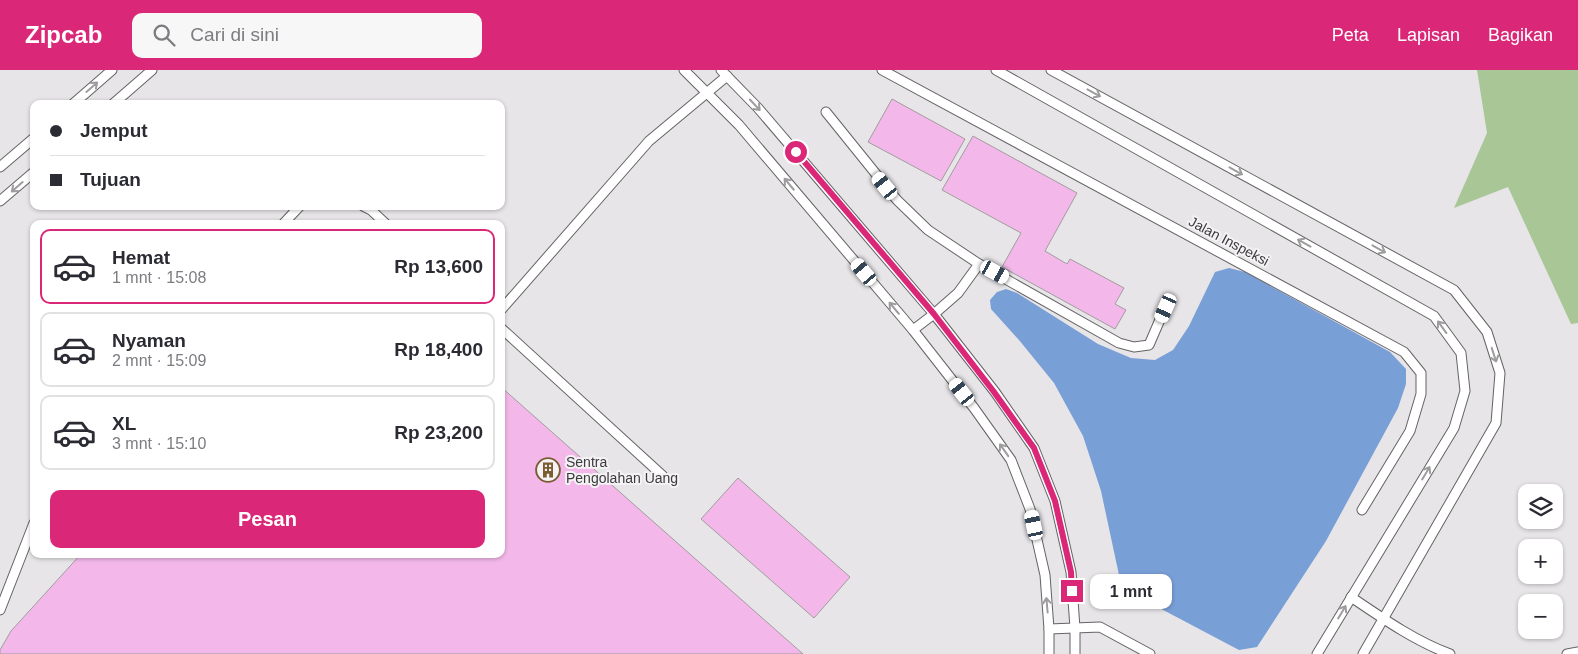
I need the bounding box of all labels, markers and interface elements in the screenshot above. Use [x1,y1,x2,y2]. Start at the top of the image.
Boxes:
search box [132,13,482,58]
text: Zipcab [25,21,102,48]
icon: search [150,21,178,49]
text: Cari di sini [190,24,279,45]
text: Peta [1332,25,1369,45]
text: Lapisan [1397,25,1460,45]
text: Bagikan [1488,25,1553,45]
one-way arrow [86,81,99,93]
one-way arrow [1086,89,1100,99]
one-way arrow [749,99,761,111]
text: Jemput [80,120,148,141]
route start [785,141,807,163]
one-way arrow [1229,167,1243,177]
text: Tujuan [80,169,141,190]
car [869,170,900,202]
one-way arrow [784,178,795,191]
one-way arrow [10,181,23,192]
street label: Jalan Inspeksi [1186,213,1272,269]
one-way arrow [1296,238,1311,248]
icon: car [52,244,97,289]
one-way arrow [1371,245,1386,254]
text: Hemat [112,247,170,268]
text: Rp 13,600 [394,256,483,277]
car [848,256,879,288]
car [978,258,1011,286]
text: 1 mnt · 15:08 [112,269,206,286]
car [1153,291,1178,325]
one-way arrow [889,301,900,314]
one-way arrow [1437,320,1447,334]
icon: car [52,327,97,372]
text: Nyaman [112,330,186,351]
text: Rp 18,400 [394,339,483,360]
one-way arrow [1490,347,1499,362]
text: 2 mnt · 15:09 [112,352,206,369]
car [946,376,977,408]
icon: car [52,410,97,455]
text: XL [112,413,136,434]
text: Rp 23,200 [394,422,483,443]
text: 3 mnt · 15:10 [112,435,206,452]
one-way arrow [999,444,1009,458]
place label: Sentra Pengolahan Uang [566,454,678,486]
building icon: Sentra Pengolahan Uang [535,457,561,483]
one-way arrow [1422,467,1432,481]
map controls [1518,484,1563,639]
button: layers [1518,484,1563,529]
button: Pesan [50,490,485,548]
car [1023,509,1044,541]
button: + [1518,539,1563,584]
callout: 1 mnt [1090,574,1172,608]
route end [1061,580,1083,602]
text: 1 mnt [1110,583,1152,600]
button: − [1518,594,1563,639]
one-way arrow [1042,598,1052,614]
one-way arrow [1337,606,1347,620]

